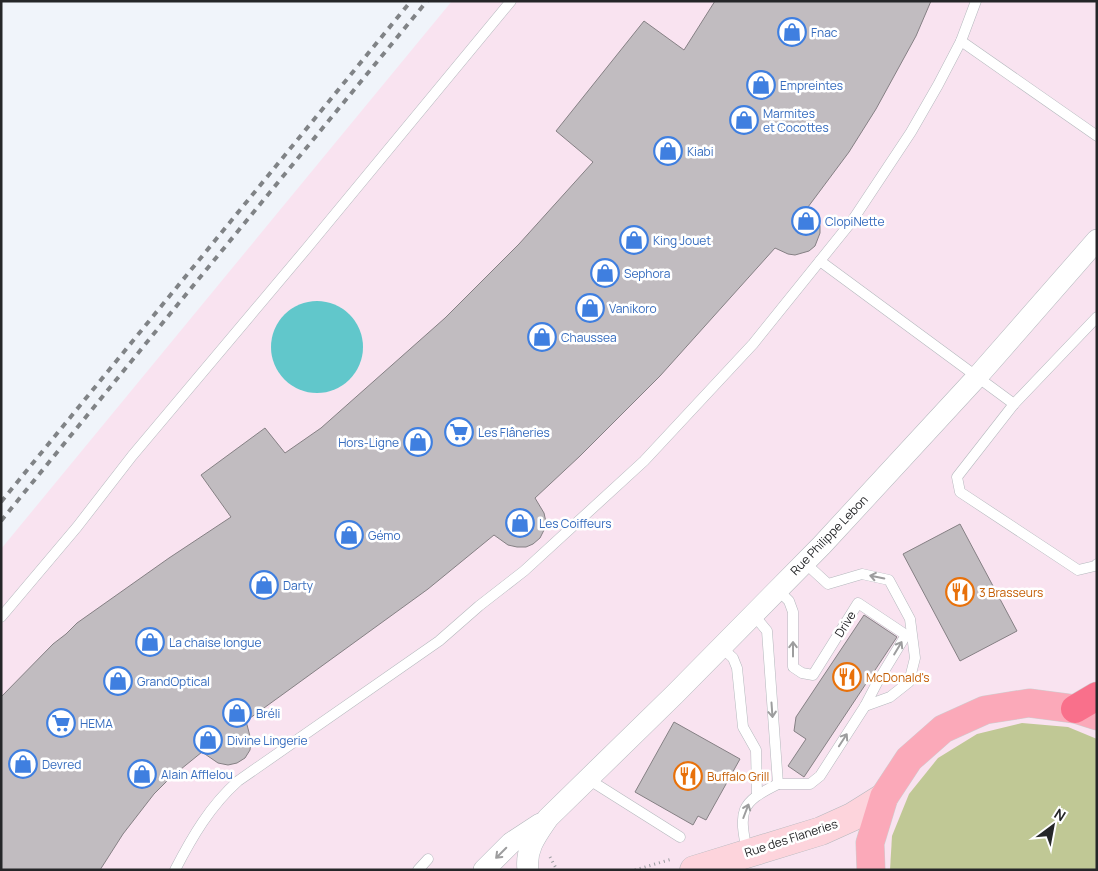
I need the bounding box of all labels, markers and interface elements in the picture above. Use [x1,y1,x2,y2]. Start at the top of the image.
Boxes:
shop icon: Fnac [777,17,807,47]
place label: Fnac [811,24,838,41]
shop icon: Empreintes [746,70,776,100]
place label: Empreintes [780,77,843,94]
shop icon: Marmites et Cocottes [729,105,759,135]
place label: Marmites et Cocottes [763,105,829,136]
shop icon: Kiabi [653,136,683,166]
place label: Kiabi [687,143,714,160]
shop icon: ClopiNette [791,206,821,236]
place label: ClopiNette [825,213,885,230]
shop icon: King Jouet [619,225,649,255]
place label: King Jouet [653,232,711,249]
shop icon: Sephora [590,258,620,288]
place label: Sephora [624,265,670,282]
shop icon: Vanikoro [575,293,605,323]
place label: Vanikoro [609,300,657,317]
shop icon: Chaussea [527,322,557,352]
place label: Chaussea [561,329,617,346]
supermarket icon: Les Flâneries [444,417,474,447]
place label: Les Flâneries [478,424,550,441]
shop icon: Hors-Ligne [403,427,433,457]
place label: Hors-Ligne [338,434,399,451]
street label: Rue Philippe Lebon [786,491,872,579]
shop icon: Les Coiffeurs [505,508,535,538]
place label: Les Coiffeurs [539,515,612,532]
shop icon: Gémo [334,520,364,550]
place label: Gémo [368,527,401,544]
shop icon: Darty [249,570,279,600]
one-way arrow [869,572,885,581]
place label: Darty [283,577,314,594]
restaurant icon: 3 Brasseurs [945,577,975,607]
place label: 3 Brasseurs [979,584,1043,601]
street label: Drive [830,608,860,640]
shop icon: La chaise longue [135,627,165,657]
place label: La chaise longue [169,634,261,651]
one-way arrow [788,641,798,658]
one-way arrow [893,642,903,656]
restaurant icon: McDonald's [832,662,862,692]
shop icon: GrandOptical [103,666,133,696]
place label: McDonald's [866,669,930,686]
place label: GrandOptical [137,673,210,690]
shop icon: Bréli [222,698,252,728]
one-way arrow [768,702,777,718]
place label: Bréli [256,705,280,722]
supermarket icon: HEMA [46,708,76,738]
place label: HEMA [80,715,113,732]
shop icon: Divine Lingerie [193,725,223,755]
place label: Divine Lingerie [227,732,308,749]
one-way arrow [839,733,849,747]
shop icon: Devred [8,749,38,779]
place label: Devred [42,756,81,773]
shop icon: Alain Afflelou [127,759,157,789]
restaurant icon: Buffalo Grill [673,761,703,791]
place label: Alain Afflelou [161,766,233,783]
place label: Buffalo Grill [707,768,769,785]
north arrow [1028,801,1078,851]
one-way arrow [742,804,751,819]
text: N [1051,804,1069,825]
street label: Rue des Flaneries [742,815,840,861]
one-way arrow [495,847,507,859]

